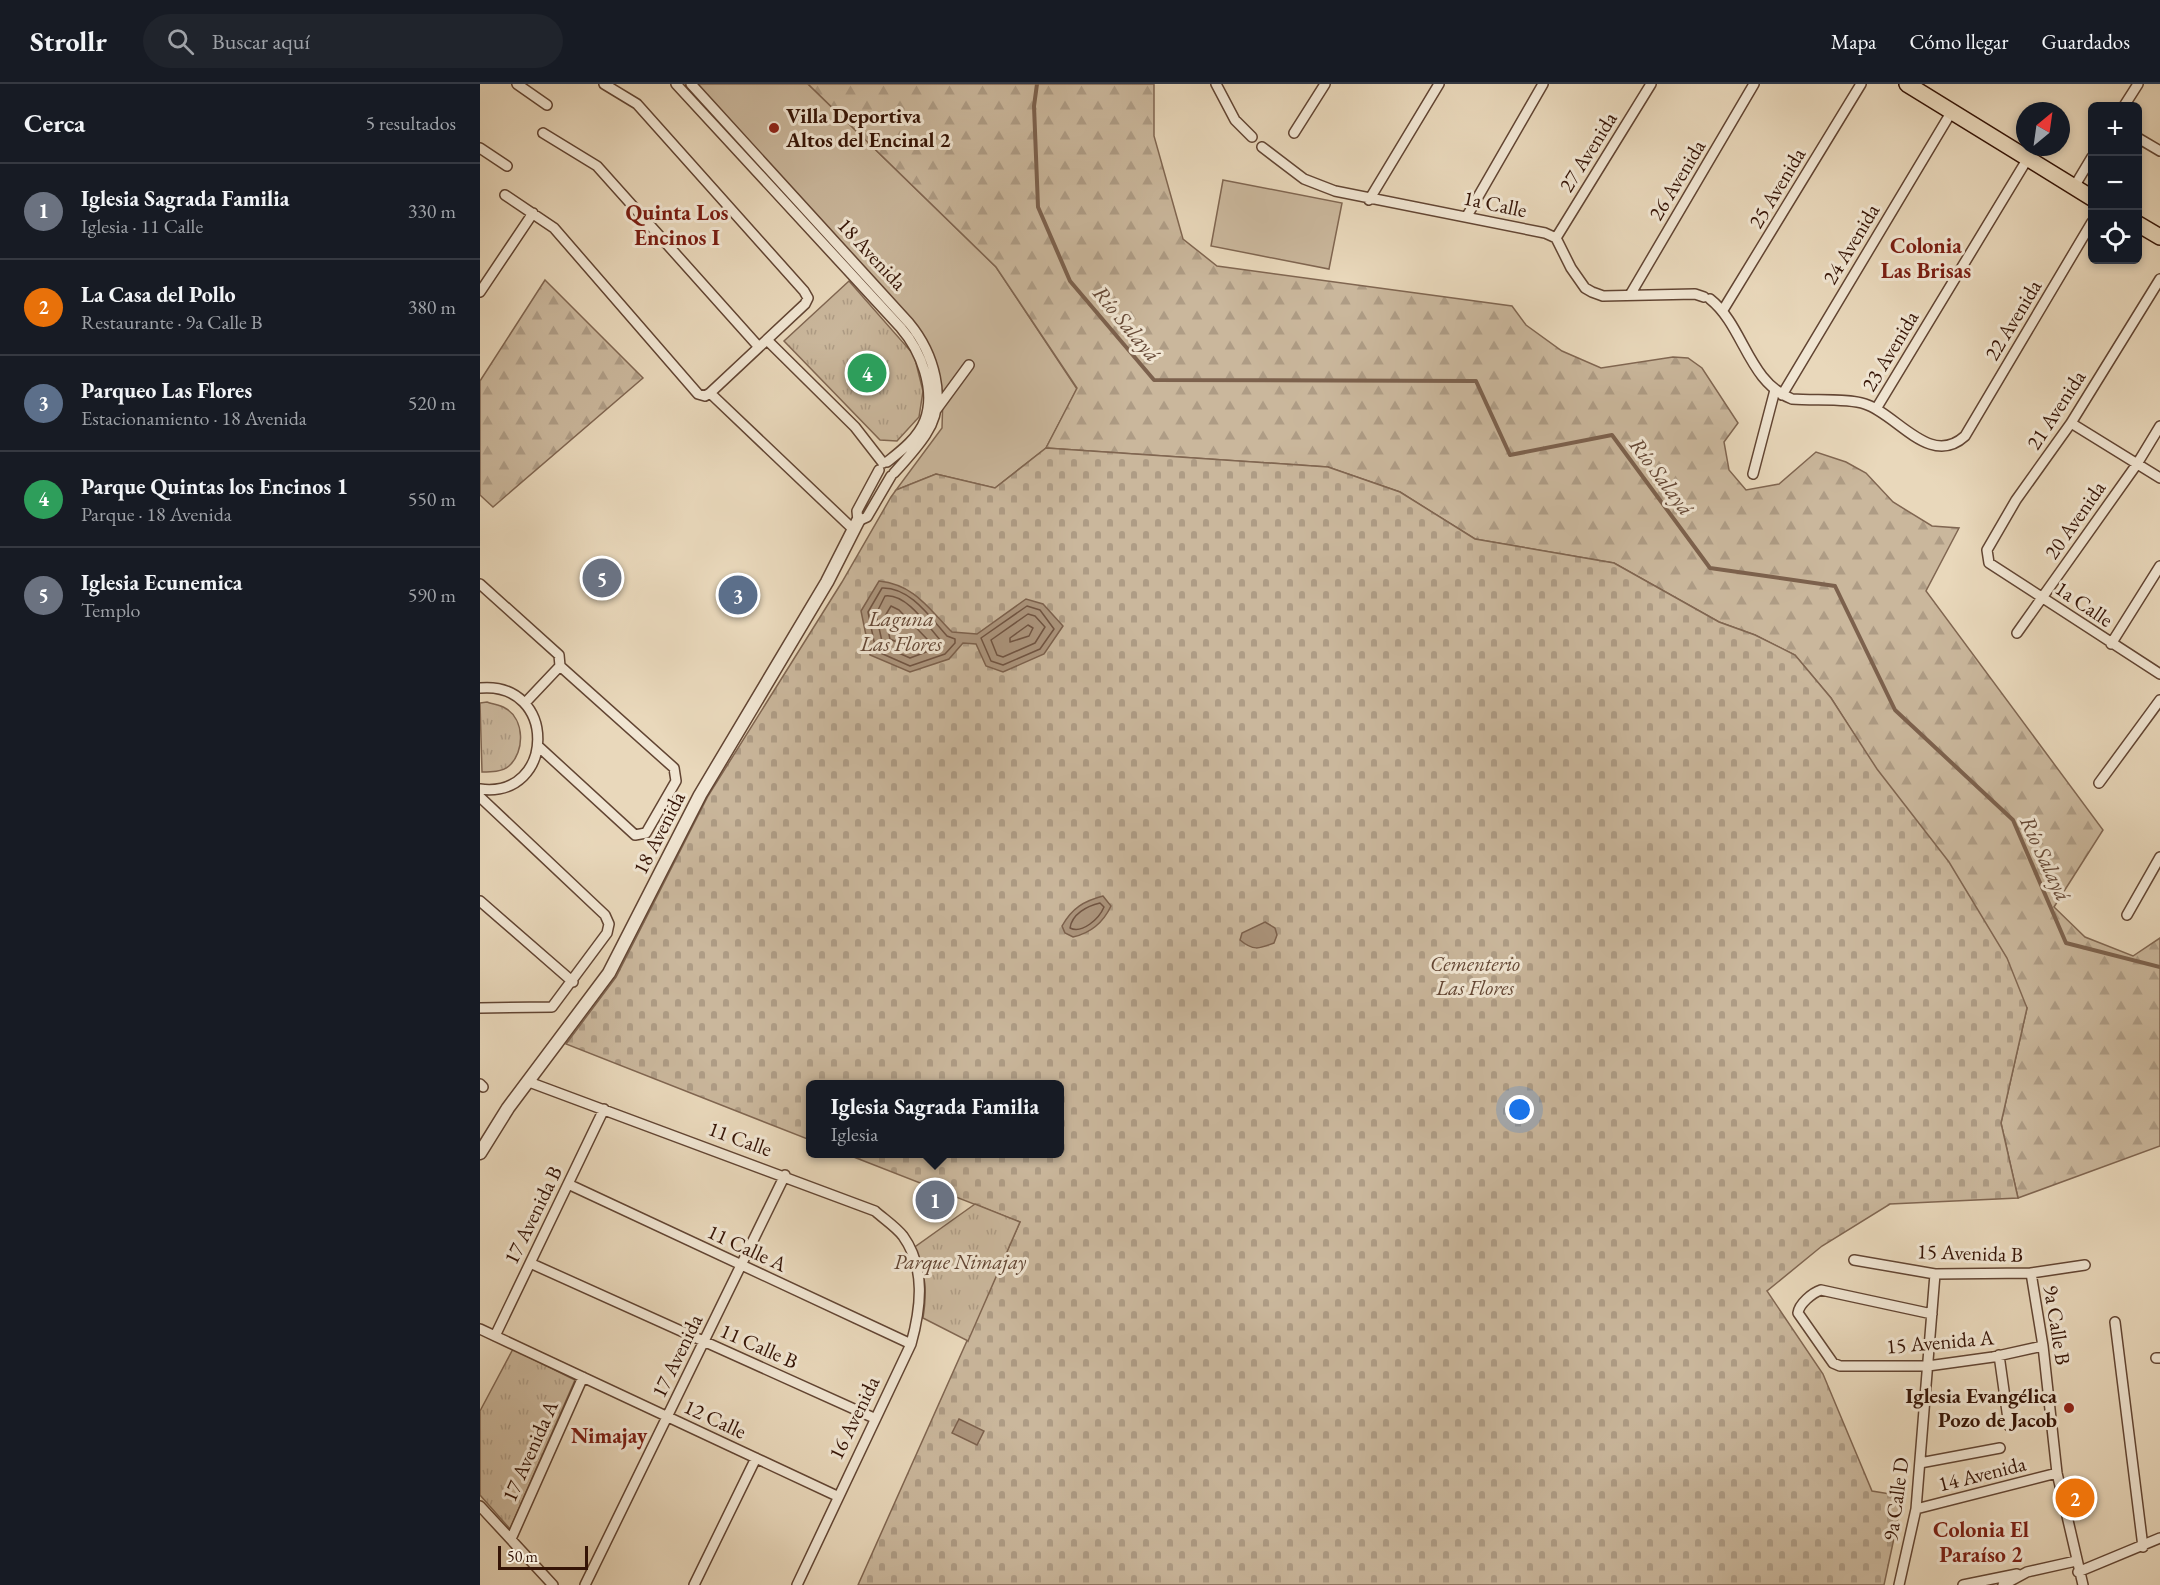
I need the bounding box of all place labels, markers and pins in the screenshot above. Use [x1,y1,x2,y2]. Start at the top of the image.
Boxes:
place label: Villa Deportiva Altos del Encinal 2 [785,102,951,153]
marker: Villa Deportiva Altos del Encinal 2 [767,121,781,135]
pin: 4 [848,350,886,396]
pin: 5 [582,556,622,600]
pin: 3 [718,572,758,618]
pin: 1 [916,1178,954,1222]
place label: Iglesia Evangélica Pozo de Jacob [1906,1382,2058,1433]
marker: Iglesia Evangélica Pozo de Jacob [2062,1401,2076,1415]
pin: 2 [2056,1476,2094,1520]

